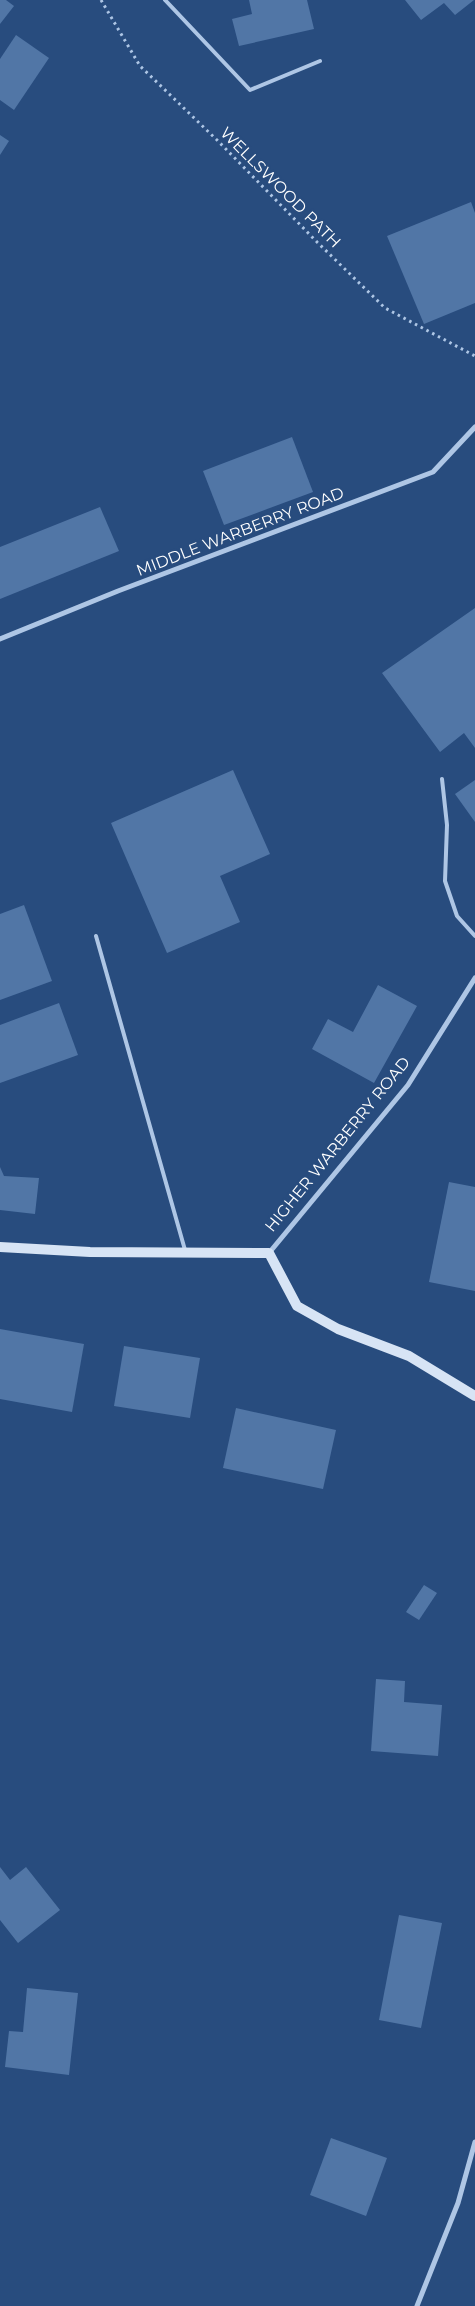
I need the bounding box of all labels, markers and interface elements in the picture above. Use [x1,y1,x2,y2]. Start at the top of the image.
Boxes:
street label: WELLSWOOD PATH [217,123,345,251]
street label: MIDDLE WARBERRY ROAD [134,483,347,580]
street label: HIGHER WARBERRY ROAD [261,1053,414,1236]

